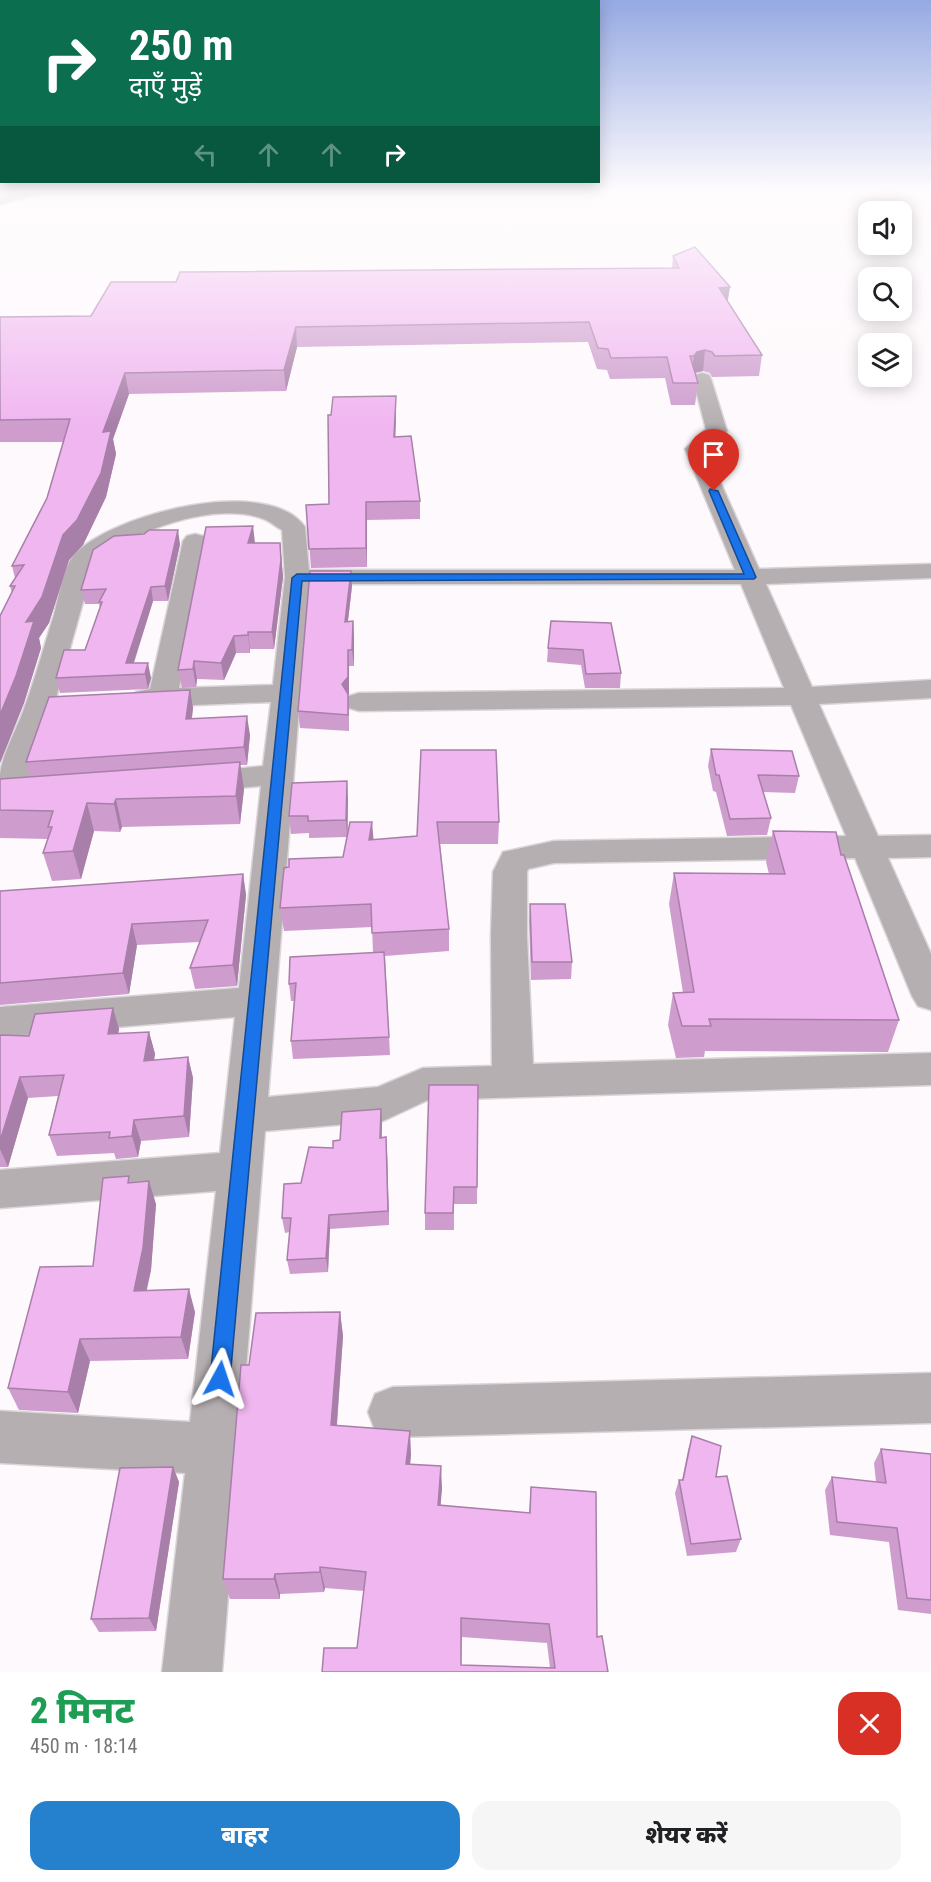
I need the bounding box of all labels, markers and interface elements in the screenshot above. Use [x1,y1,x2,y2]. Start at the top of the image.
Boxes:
text: 250 m [129,21,234,70]
icon: right [30,24,108,102]
text: दाएँ मुड़ें [129,71,202,103]
icon: left [189,138,222,171]
icon: ahead [252,138,285,171]
icon: ahead [315,138,348,171]
icon: right [378,138,411,171]
map controls [858,201,912,387]
button: sound [858,201,912,255]
button: search [858,267,912,321]
button: layers [858,333,912,387]
pin [688,429,739,491]
icon: arrive [697,438,730,471]
position arrow [188,1347,252,1411]
text: 2 मिनट [30,1690,134,1732]
button: close [838,1692,901,1755]
text: 450 m · 18:14 [30,1734,137,1758]
button: बाहर [30,1801,460,1870]
button: शेयर करें [472,1801,901,1870]

